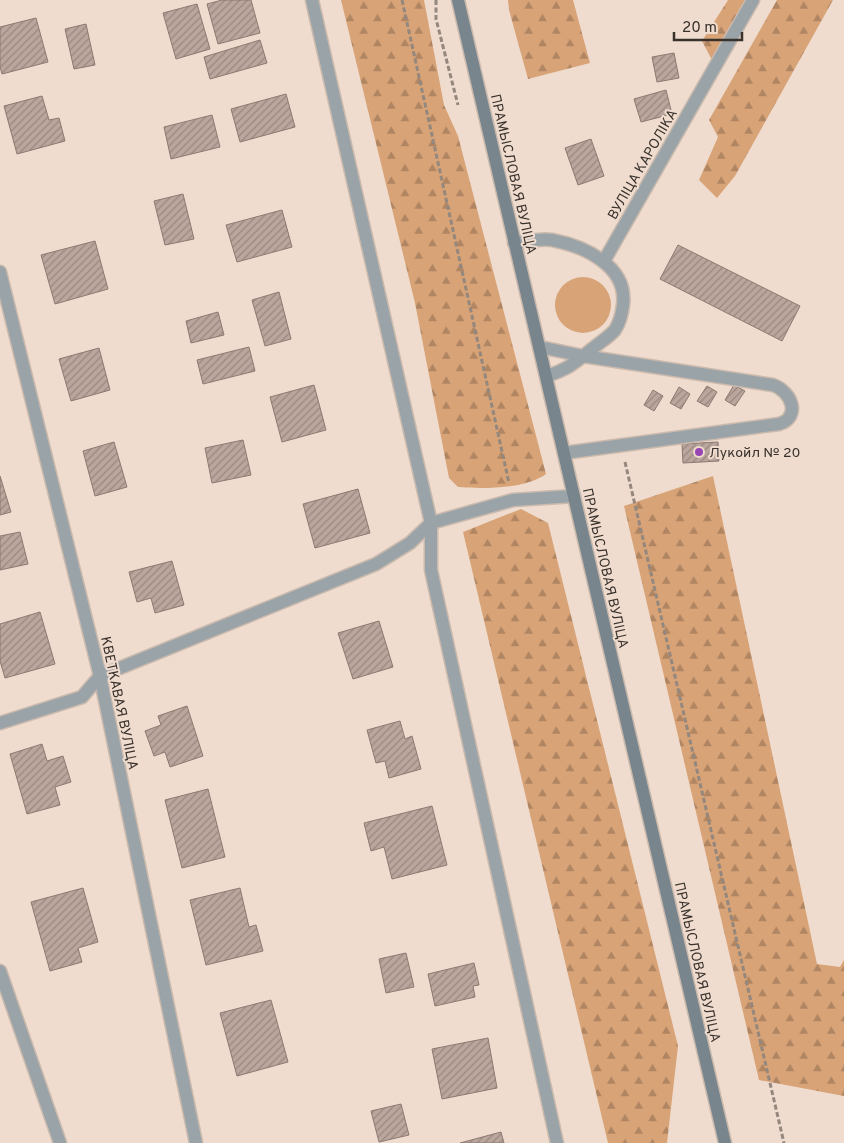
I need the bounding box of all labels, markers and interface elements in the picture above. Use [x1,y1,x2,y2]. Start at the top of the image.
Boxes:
scale bar [674,10,742,42]
text: 20 m [682,19,717,38]
street label: ПРАМЫСЛОВАЯ ВУЛІЦА [486,93,539,256]
street label: ВУЛІЦА КАРОЛІКА [605,106,682,223]
place label: Лукойл № 20 [709,445,800,462]
marker: Лукойл № 20 [693,446,705,458]
street label: ПРАМЫСЛОВАЯ ВУЛІЦА [578,487,631,650]
street label: КВЕТКАВАЯ ВУЛІЦА [96,635,141,772]
street label: ПРАМЫСЛОВАЯ ВУЛІЦА [670,881,723,1044]

